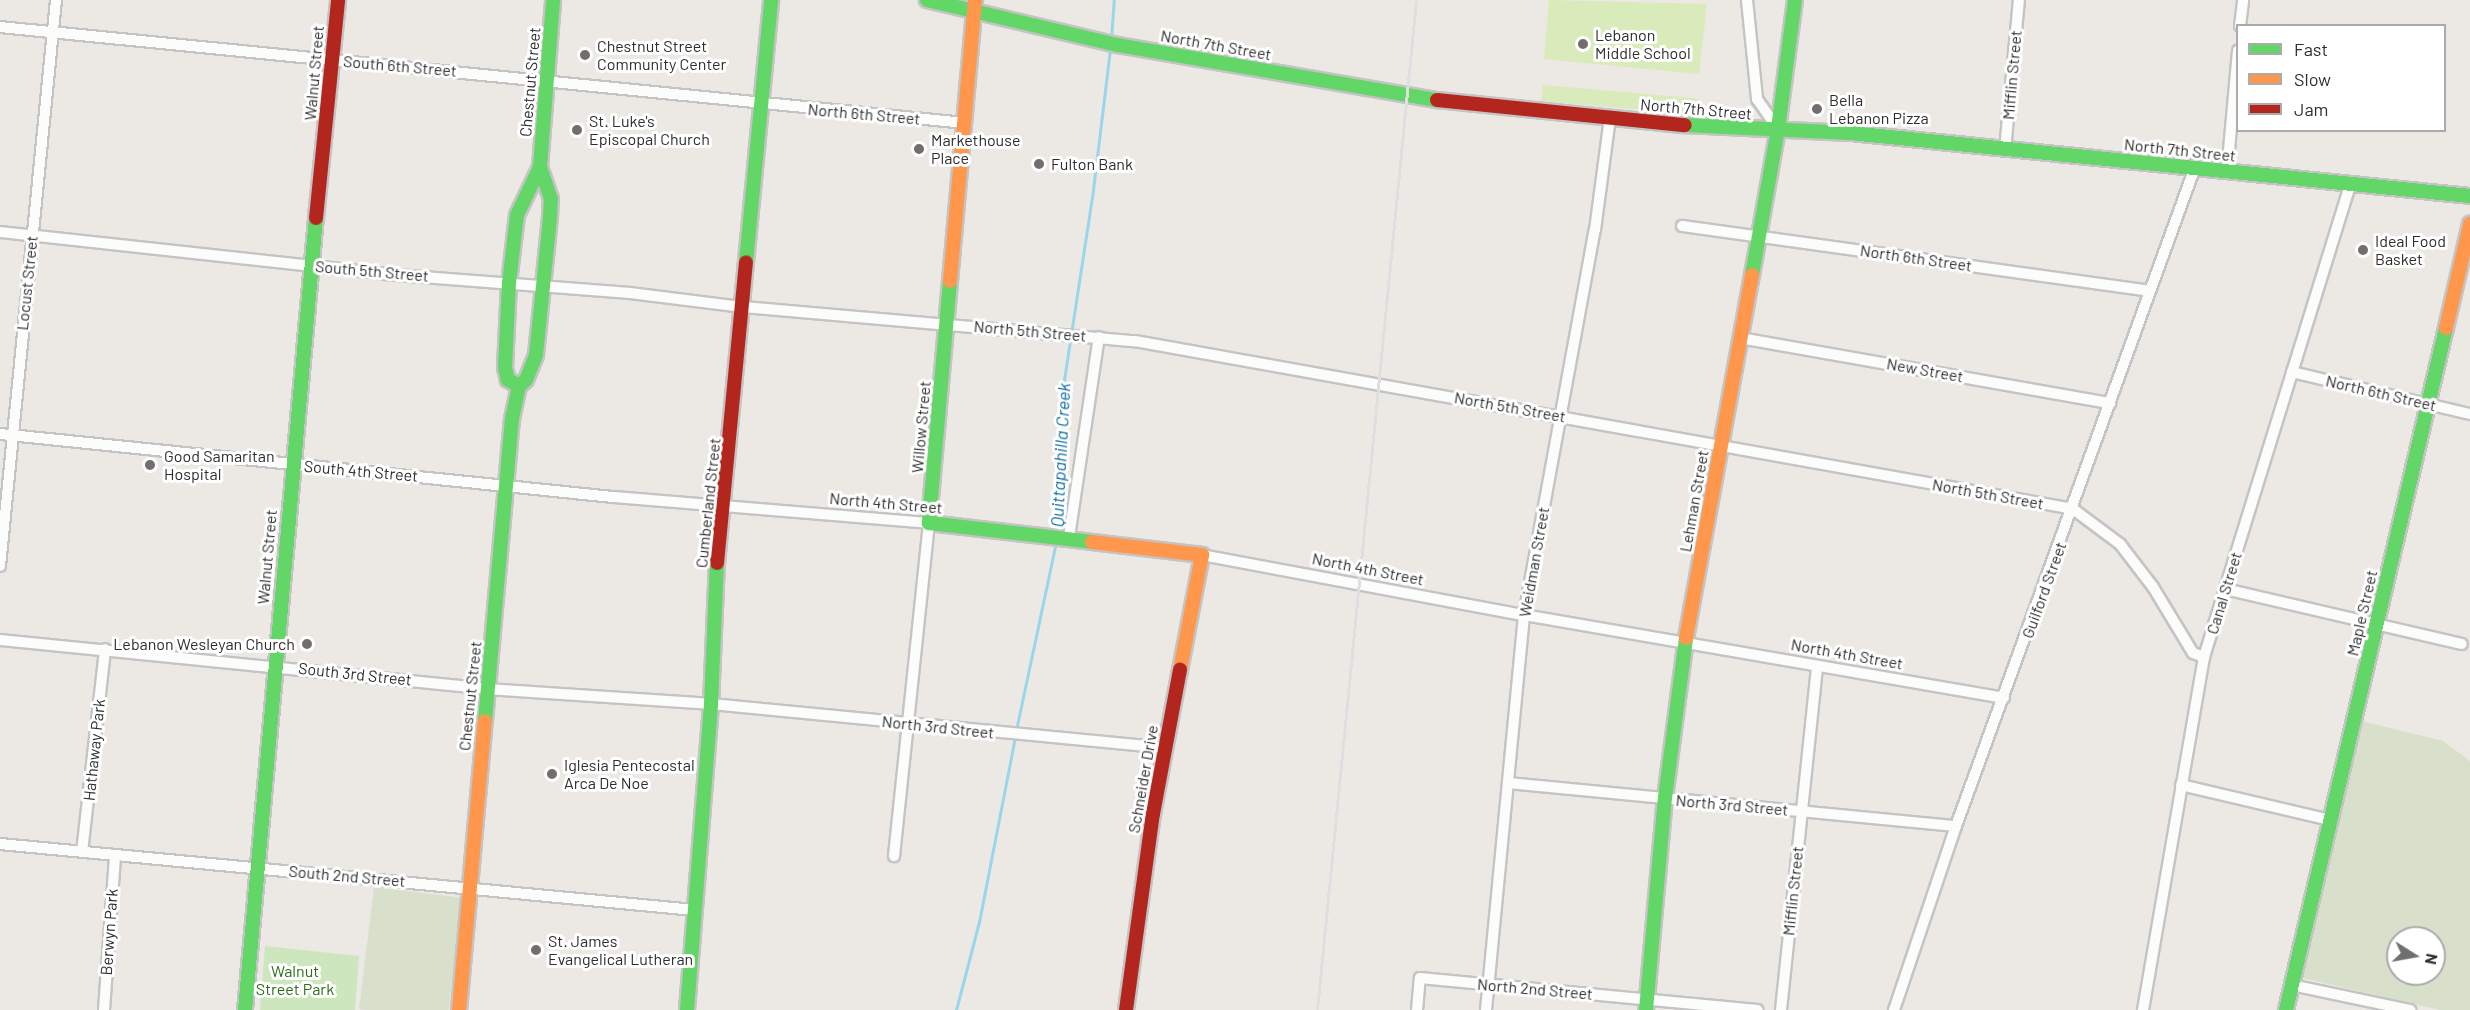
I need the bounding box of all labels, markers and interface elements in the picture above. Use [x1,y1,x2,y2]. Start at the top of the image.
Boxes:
legend [2236,24,2446,132]
street label: Walnut Street [300,25,328,121]
place label: Lebanon Middle School [1595,25,1691,63]
street label: Chestnut Street [516,26,544,138]
street label: North 7th Street [1159,26,1273,64]
street label: Mifflin Street [1999,29,2025,121]
place label: Chestnut Street Community Center [597,36,726,74]
marker: Lebanon Middle School [1576,37,1590,51]
text: Fast [2294,38,2328,60]
marker: Chestnut Street Community Center [578,48,592,62]
street label: South 6th Street [342,51,458,81]
text: Slow [2294,68,2331,90]
place label: Bella Lebanon Pizza [1829,90,1929,128]
street label: North 7th Street [1639,95,1753,123]
text: Jam [2294,98,2328,120]
street label: North 6th Street [807,100,921,128]
marker: Bella Lebanon Pizza [1810,102,1824,116]
place label: St. Luke's Episcopal Church [589,111,710,149]
marker: St. Luke's Episcopal Church [570,123,584,137]
place label: Markethouse Place [931,130,1020,168]
street label: North 7th Street [2123,135,2237,165]
marker: Markethouse Place [912,142,926,156]
place label: Fulton Bank [1051,154,1133,174]
marker: Fulton Bank [1032,157,1046,171]
place label: Ideal Food Basket [2375,231,2446,269]
street label: Locust Street [12,235,42,331]
street label: North 6th Street [1859,241,1973,275]
marker: Ideal Food Basket [2356,243,2370,257]
street label: South 5th Street [314,256,430,286]
street label: North 5th Street [973,317,1087,345]
street label: New Street [1885,354,1965,386]
street label: North 6th Street [2324,371,2438,415]
street label: Willow Street [907,380,935,474]
water label: Quittapahilla Creek [1045,382,1075,528]
street label: North 5th Street [1453,388,1567,426]
street label: Cumberland Street [692,437,724,569]
place label: Good Samaritan Hospital [164,446,275,484]
street label: Lehman Street [1676,449,1712,553]
marker: Good Samaritan Hospital [141,456,159,474]
street label: South 4th Street [303,456,419,486]
street label: North 5th Street [1931,475,2045,513]
street label: North 4th Street [829,488,943,518]
street label: Weidman Street [1515,505,1553,619]
street label: Walnut Street [253,509,281,605]
street label: Guilford Street [2018,539,2070,641]
street label: North 4th Street [1311,549,1425,589]
street label: Canal Street [2202,549,2246,637]
street label: Maple Street [2343,568,2381,658]
place label: Lebanon Wesleyan Church [113,634,295,654]
street label: North 4th Street [1790,635,1904,673]
marker: Lebanon Wesleyan Church [300,637,314,651]
street label: Chestnut Street [455,640,485,752]
street label: South 3rd Street [297,659,413,689]
street label: Hathaway Park [79,698,109,802]
street label: North 3rd Street [881,712,995,742]
street label: Schneider Drive [1124,723,1162,835]
place label: Iglesia Pentecostal Arca De Noe [564,755,695,793]
marker: Iglesia Pentecostal Arca De Noe [545,767,559,781]
street label: North 3rd Street [1675,791,1789,819]
street label: Mifflin Street [1779,845,1807,937]
street label: South 2nd Street [288,861,406,891]
street label: Berwyn Park [96,888,122,976]
north arrow [2386,926,2446,986]
place label: St. James Evangelical Lutheran [548,931,693,969]
marker: St. James Evangelical Lutheran [529,943,543,957]
text: N [2422,952,2443,966]
park label: Walnut Street Park [256,961,334,999]
street label: North 2nd Street [1476,974,1594,1004]

